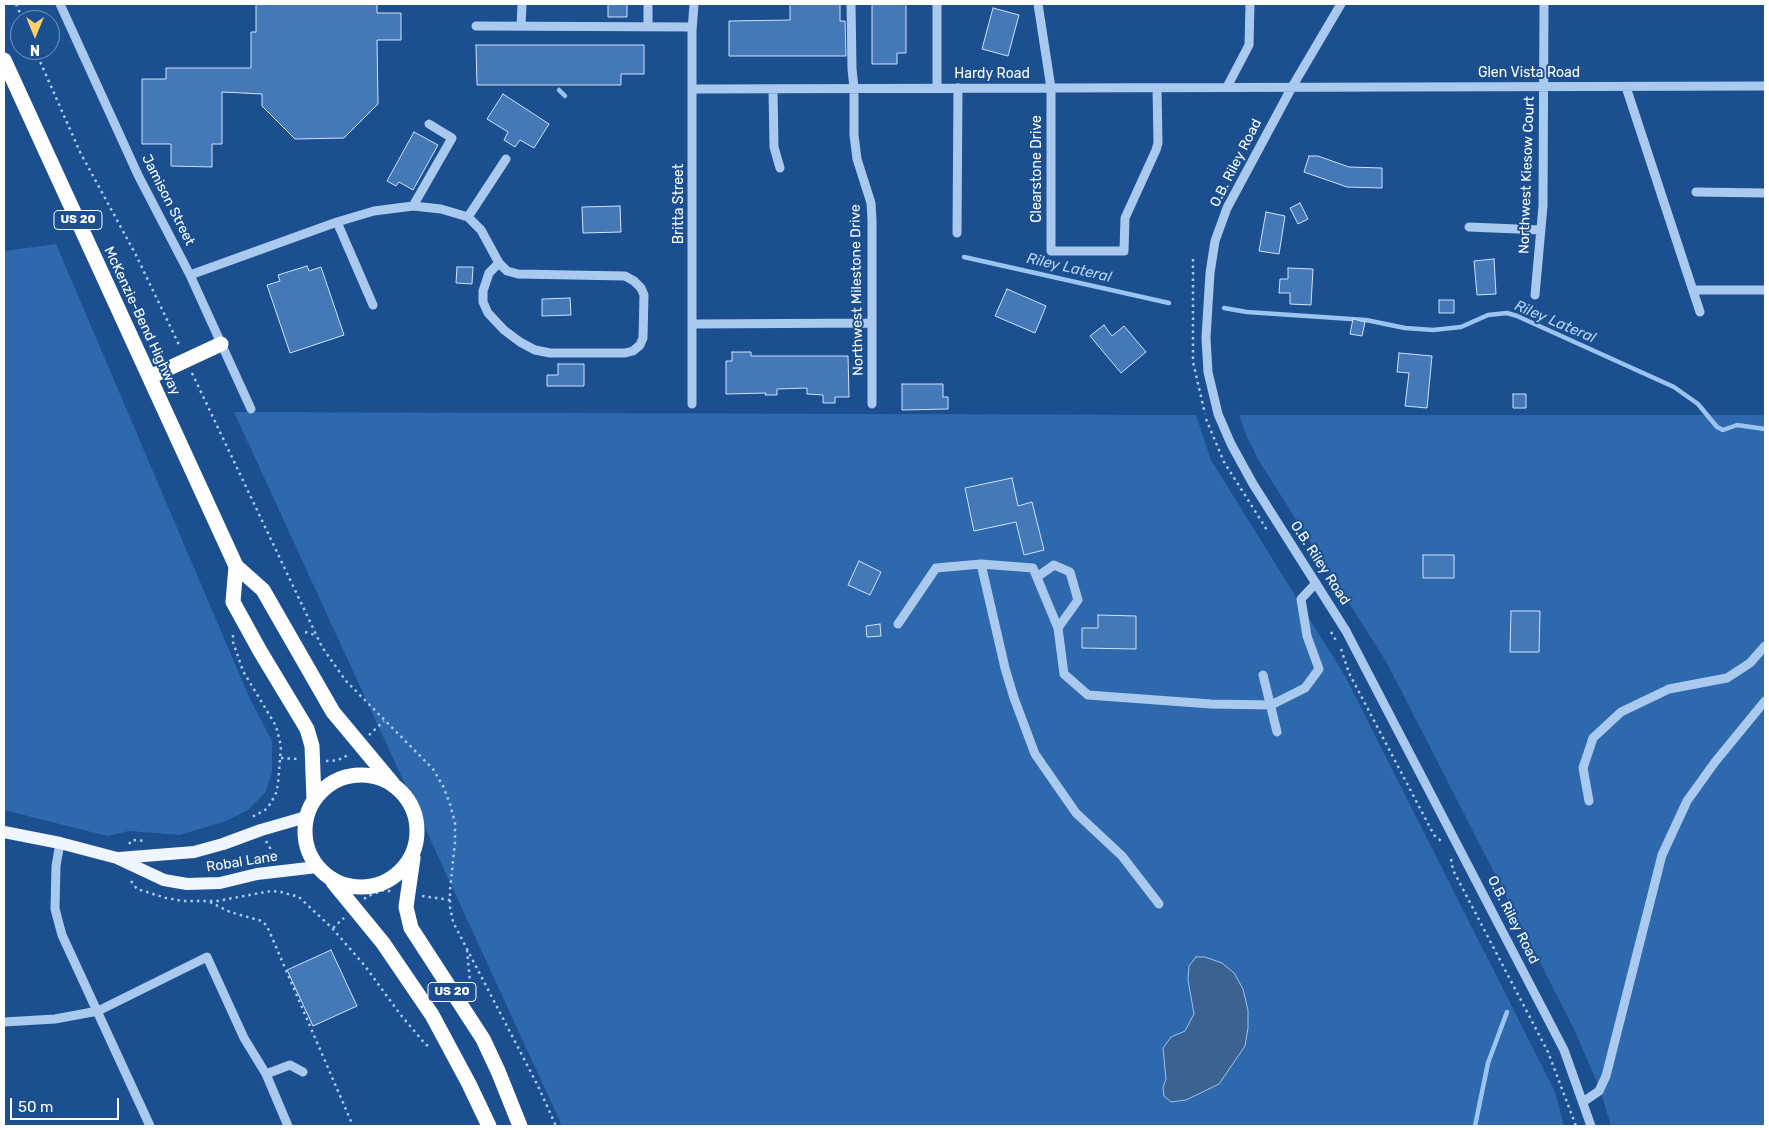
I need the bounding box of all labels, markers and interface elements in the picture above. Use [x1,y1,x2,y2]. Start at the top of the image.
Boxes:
north arrow [10,10,60,60]
text: N [30,41,40,58]
street label: Glen Vista Road [1478,65,1580,81]
street label: Hardy Road [954,66,1030,82]
street label: Northwest Kiesow Court [1516,96,1538,254]
street label: Clearstone Drive [1029,115,1045,223]
street label: O.B. Riley Road [1207,116,1265,210]
street label: Jamison Street [138,152,198,248]
street label: Britta Street [671,164,687,244]
street label: Northwest Milestone Drive [847,204,867,376]
road number: US 20 [54,210,102,230]
street label: McKenzie-Bend Highway [100,244,184,398]
water label: Riley Lateral [1025,249,1113,287]
water label: Riley Lateral [1512,297,1598,347]
street label: O.B. Riley Road [1287,518,1353,608]
street label: Robal Lane [205,848,279,876]
street label: O.B. Riley Road [1484,873,1542,967]
road number: US 20 [428,982,476,1002]
scale bar [12,1088,121,1120]
text: 50 m [18,1098,53,1116]

